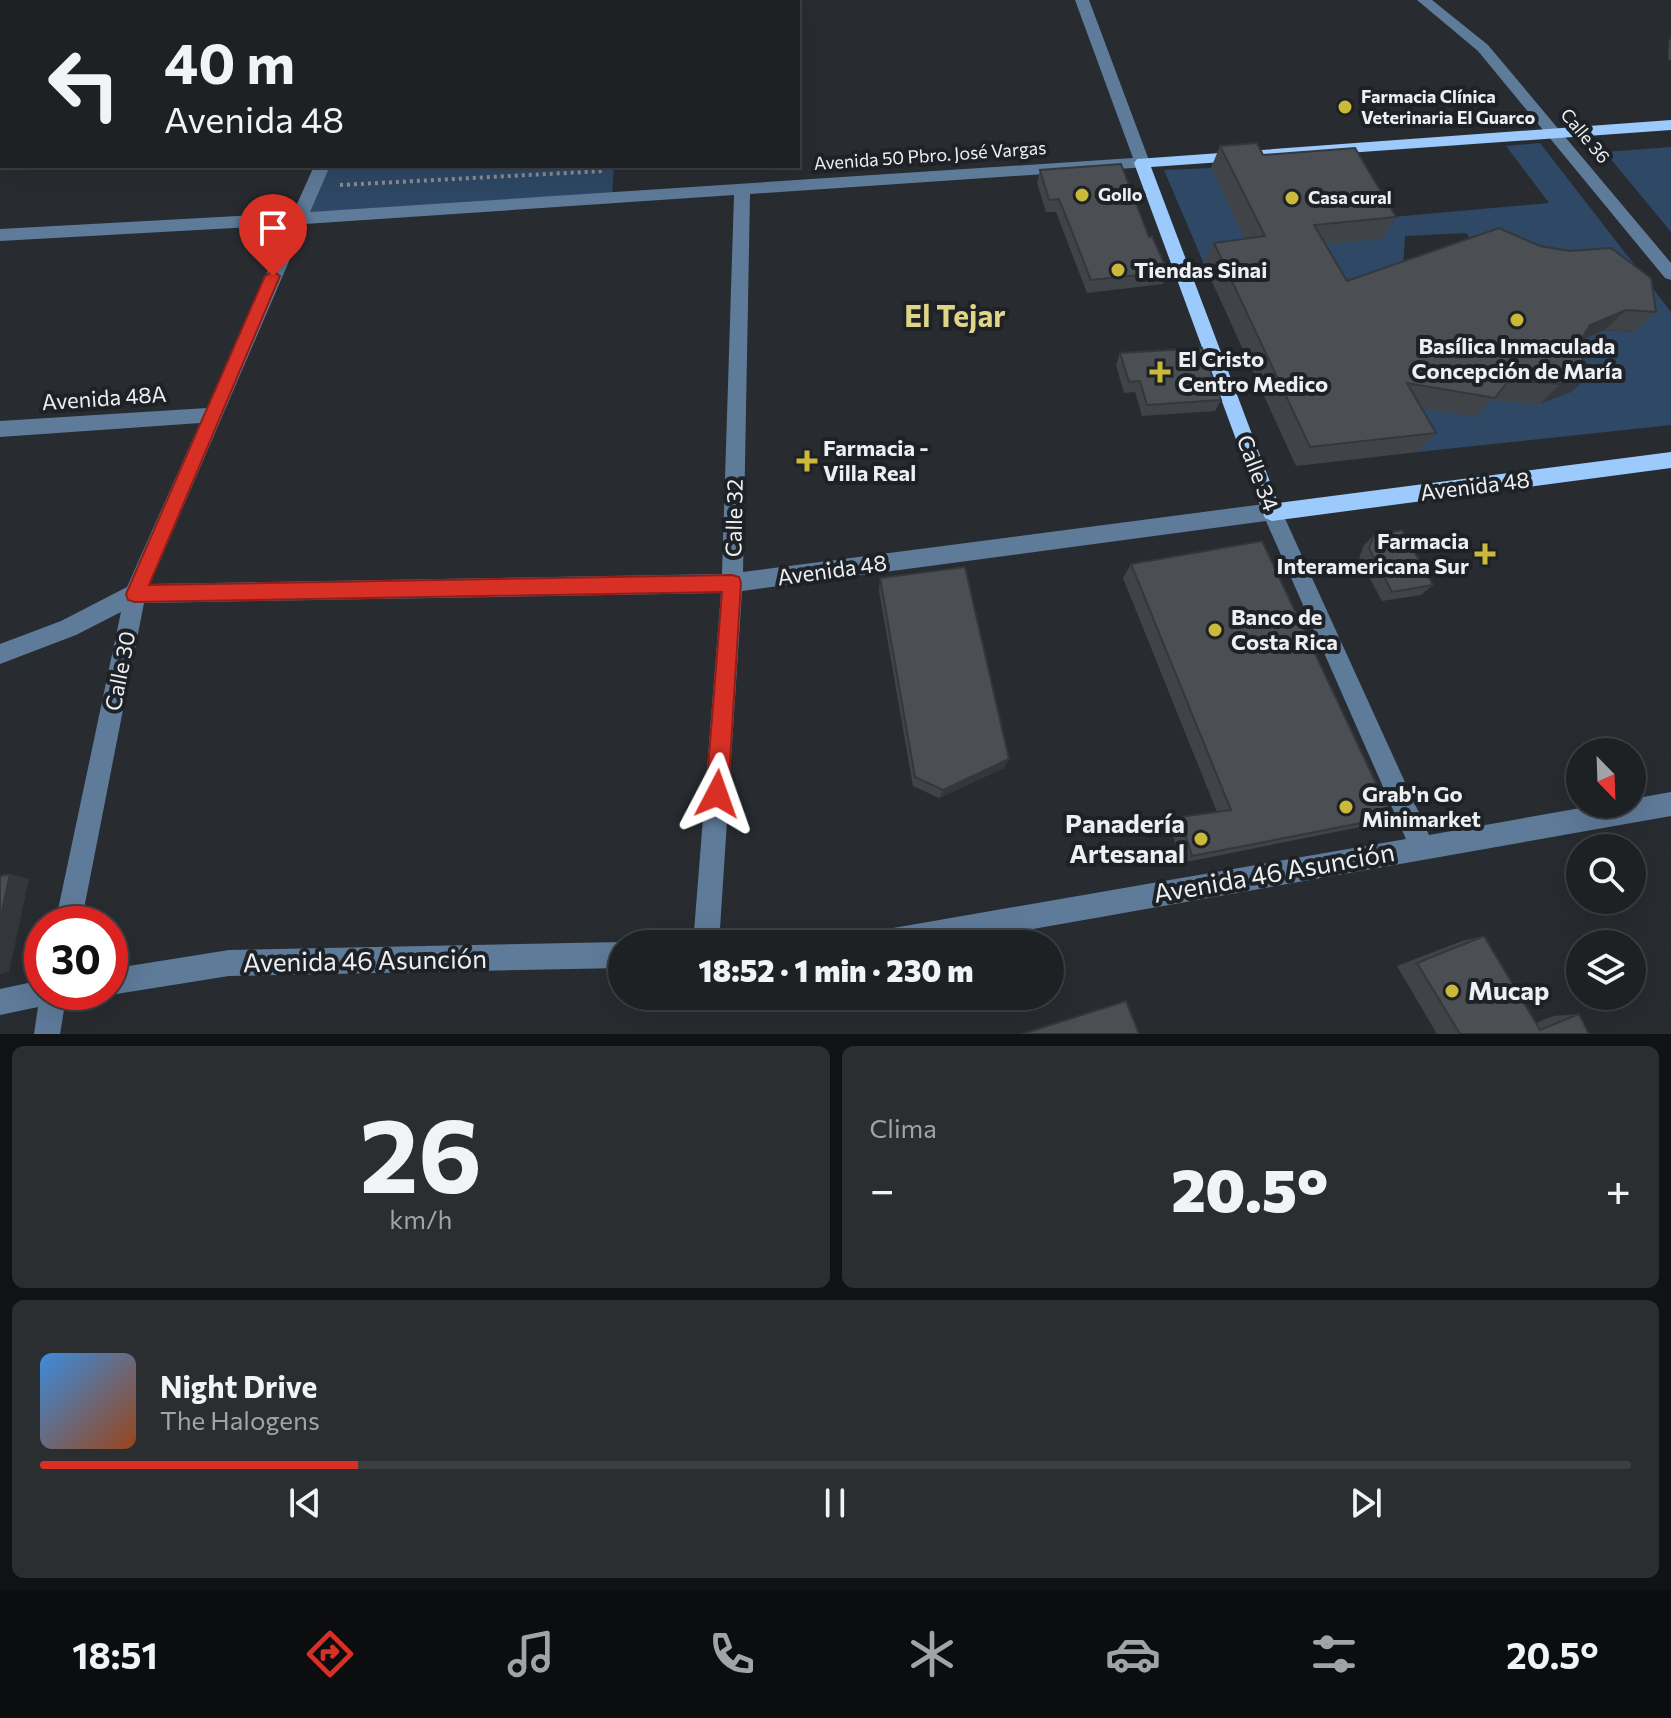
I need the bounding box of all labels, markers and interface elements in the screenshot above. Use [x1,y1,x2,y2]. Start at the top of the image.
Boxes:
text: 40 m [164,27,295,96]
icon: left [32,32,136,136]
place label: Farmacia Clínica Veterinaria El Guarco [1361,85,1535,128]
text: Avenida 48 [164,96,344,140]
marker: Farmacia Clínica Veterinaria El Guarco [1336,98,1354,116]
street label: Calle 36 [1556,103,1615,167]
street label: Avenida 50 Pbro. José Vargas [813,136,1047,174]
place label: Gollo [1098,183,1143,205]
marker: Gollo [1073,186,1091,204]
place label: Casa cural [1308,186,1392,208]
marker: Casa cural [1283,189,1301,207]
pin [239,194,307,276]
icon: arrive [251,206,295,250]
place label: Tiendas Sinai [1134,256,1267,283]
marker: Tiendas Sinai [1109,261,1127,279]
district label: El Tejar [904,296,1006,333]
marker: Basílica Inmaculada Concepción de María [1508,311,1526,329]
place label: Basílica Inmaculada Concepción de María [1411,332,1623,384]
place label: El Cristo Centro Medico [1178,345,1328,397]
marker: El Cristo Centro Medico [1149,361,1171,383]
street label: Avenida 48A [41,380,167,415]
street label: Calle 34 [1232,431,1285,515]
place label: Farmacia - Villa Real [823,434,929,486]
marker: Farmacia - Villa Real [798,452,816,470]
street label: Avenida 48 [1419,465,1531,506]
street label: Calle 32 [719,479,748,557]
place label: Farmacia Interamericana Sur [1277,527,1469,579]
marker: Farmacia Interamericana Sur [1476,545,1494,563]
street label: Avenida 48 [776,548,888,591]
place label: Banco de Costa Rica [1231,603,1338,655]
marker: Banco de Costa Rica [1206,621,1224,639]
street label: Calle 30 [99,629,140,713]
north arrow [1566,738,1646,818]
map controls [1566,738,1646,1010]
position arrow [675,752,759,836]
place label: Grab'n Go Minimarket [1362,780,1481,832]
marker: Grab'n Go Minimarket [1337,798,1355,816]
place label: Panadería Artesanal [1065,807,1185,868]
marker: Panadería Artesanal [1192,830,1210,848]
button: search [1566,834,1646,914]
street label: Avenida 46 Asunción [1151,835,1397,908]
speed limit sign: 30 [24,906,128,1010]
button: layers [1566,930,1646,1010]
street label: Avenida 46 Asunción [243,942,487,977]
text: 18:52 · 1 min · 230 m [699,951,973,988]
place label: Mucap [1468,974,1549,1005]
marker: Mucap [1443,982,1461,1000]
text: 26 [359,1087,482,1214]
text: Clima [870,1112,937,1143]
text: 20.5° [1171,1151,1328,1224]
text: − [870,1161,895,1215]
text: + [1605,1161,1631,1215]
text: km/h [389,1203,452,1234]
text: Night Drive [160,1367,317,1404]
text: The Halogens [160,1404,320,1435]
icon: previous [283,1481,327,1525]
icon: pause [813,1481,857,1525]
icon: next [1344,1481,1388,1525]
icon: directions [302,1626,358,1682]
icon: music [503,1626,559,1682]
icon: phone [704,1626,760,1682]
icon: climate [904,1626,960,1682]
icon: car [1105,1626,1161,1682]
icon: filters [1306,1626,1362,1682]
text: 18:51 [72,1632,158,1676]
text: 20.5° [1506,1632,1599,1676]

